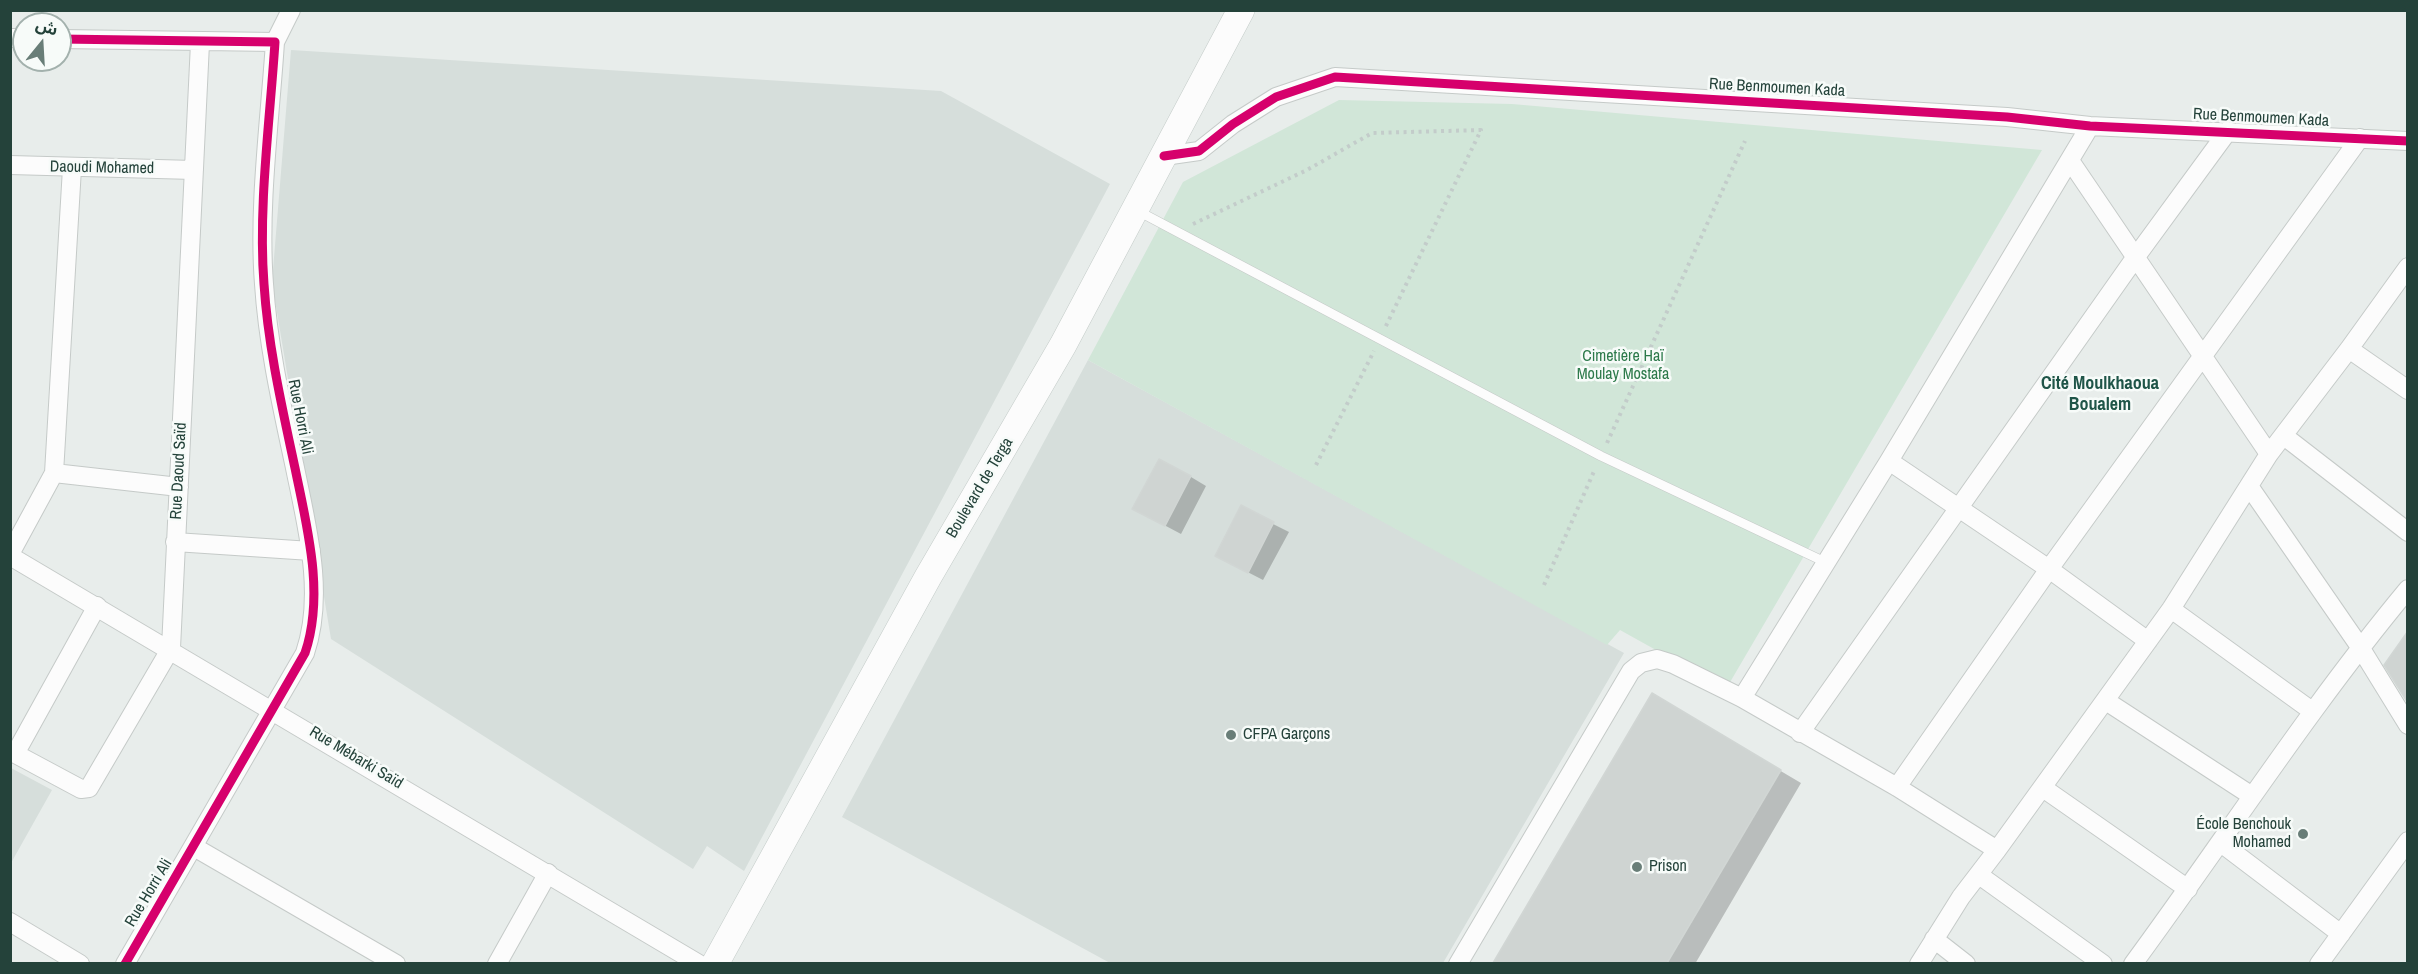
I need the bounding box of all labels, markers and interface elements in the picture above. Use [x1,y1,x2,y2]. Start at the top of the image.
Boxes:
north arrow [12,12,72,72]
text: ش [33,13,61,41]
street label: Rue Benmoumen Kada [1708,75,1846,101]
street label: Rue Benmoumen Kada [2192,105,2330,131]
street label: Daoudi Mohamed [50,157,154,179]
park label: Cimetière Haï Moulay Mostafa [1577,347,1669,385]
district label: Cité Moulkhaoua Boualem [2041,373,2159,416]
street label: Rue Horri Ali [283,378,317,456]
street label: Rue Daoud Saïd [167,422,191,520]
street label: Boulevard de Terga [942,434,1018,542]
street label: Rue Mébarki Saïd [306,723,406,793]
place label: CFPA Garçons [1243,725,1330,745]
marker: CFPA Garçons [1224,728,1238,742]
place label: École Benchouk Mohamed [2196,815,2291,853]
marker: École Benchouk Mohamed [2296,827,2310,841]
street label: Rue Horri Ali [121,856,177,930]
place label: Prison [1649,857,1687,877]
marker: Prison [1630,860,1644,874]

